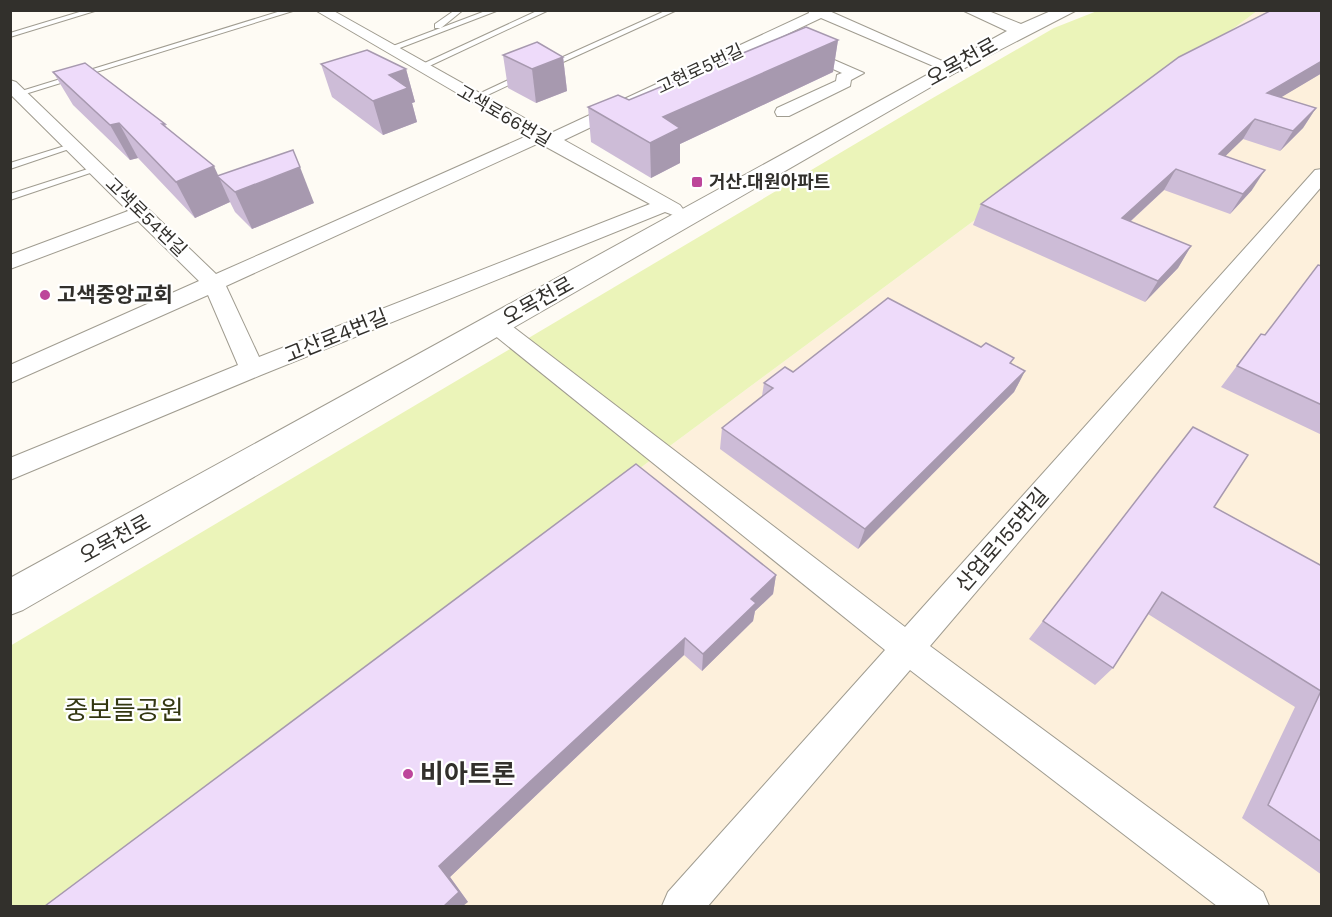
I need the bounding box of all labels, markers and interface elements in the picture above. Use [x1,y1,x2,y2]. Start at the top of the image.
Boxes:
street label: 오목천로 [922,32,1002,91]
street label: 고현로5번길 [653,39,746,98]
street label: 고색로66번길 [454,80,555,151]
place label: 거산.대원아파트 [709,171,830,192]
street label: 고색로54번길 [102,173,191,260]
marker: 거산.대원아파트 [690,175,704,189]
street label: 오목천로 [498,271,578,330]
place label: 고색중앙교회 [57,282,173,307]
marker: 고색중앙교회 [38,288,52,302]
street label: 고산로4번길 [280,303,391,368]
street label: 산업로155번길 [950,483,1053,597]
street label: 오목천로 [75,509,155,568]
park label: 중보들공원 [64,695,184,725]
place label: 비아트론 [420,759,516,789]
marker: 비아트론 [401,767,415,781]

